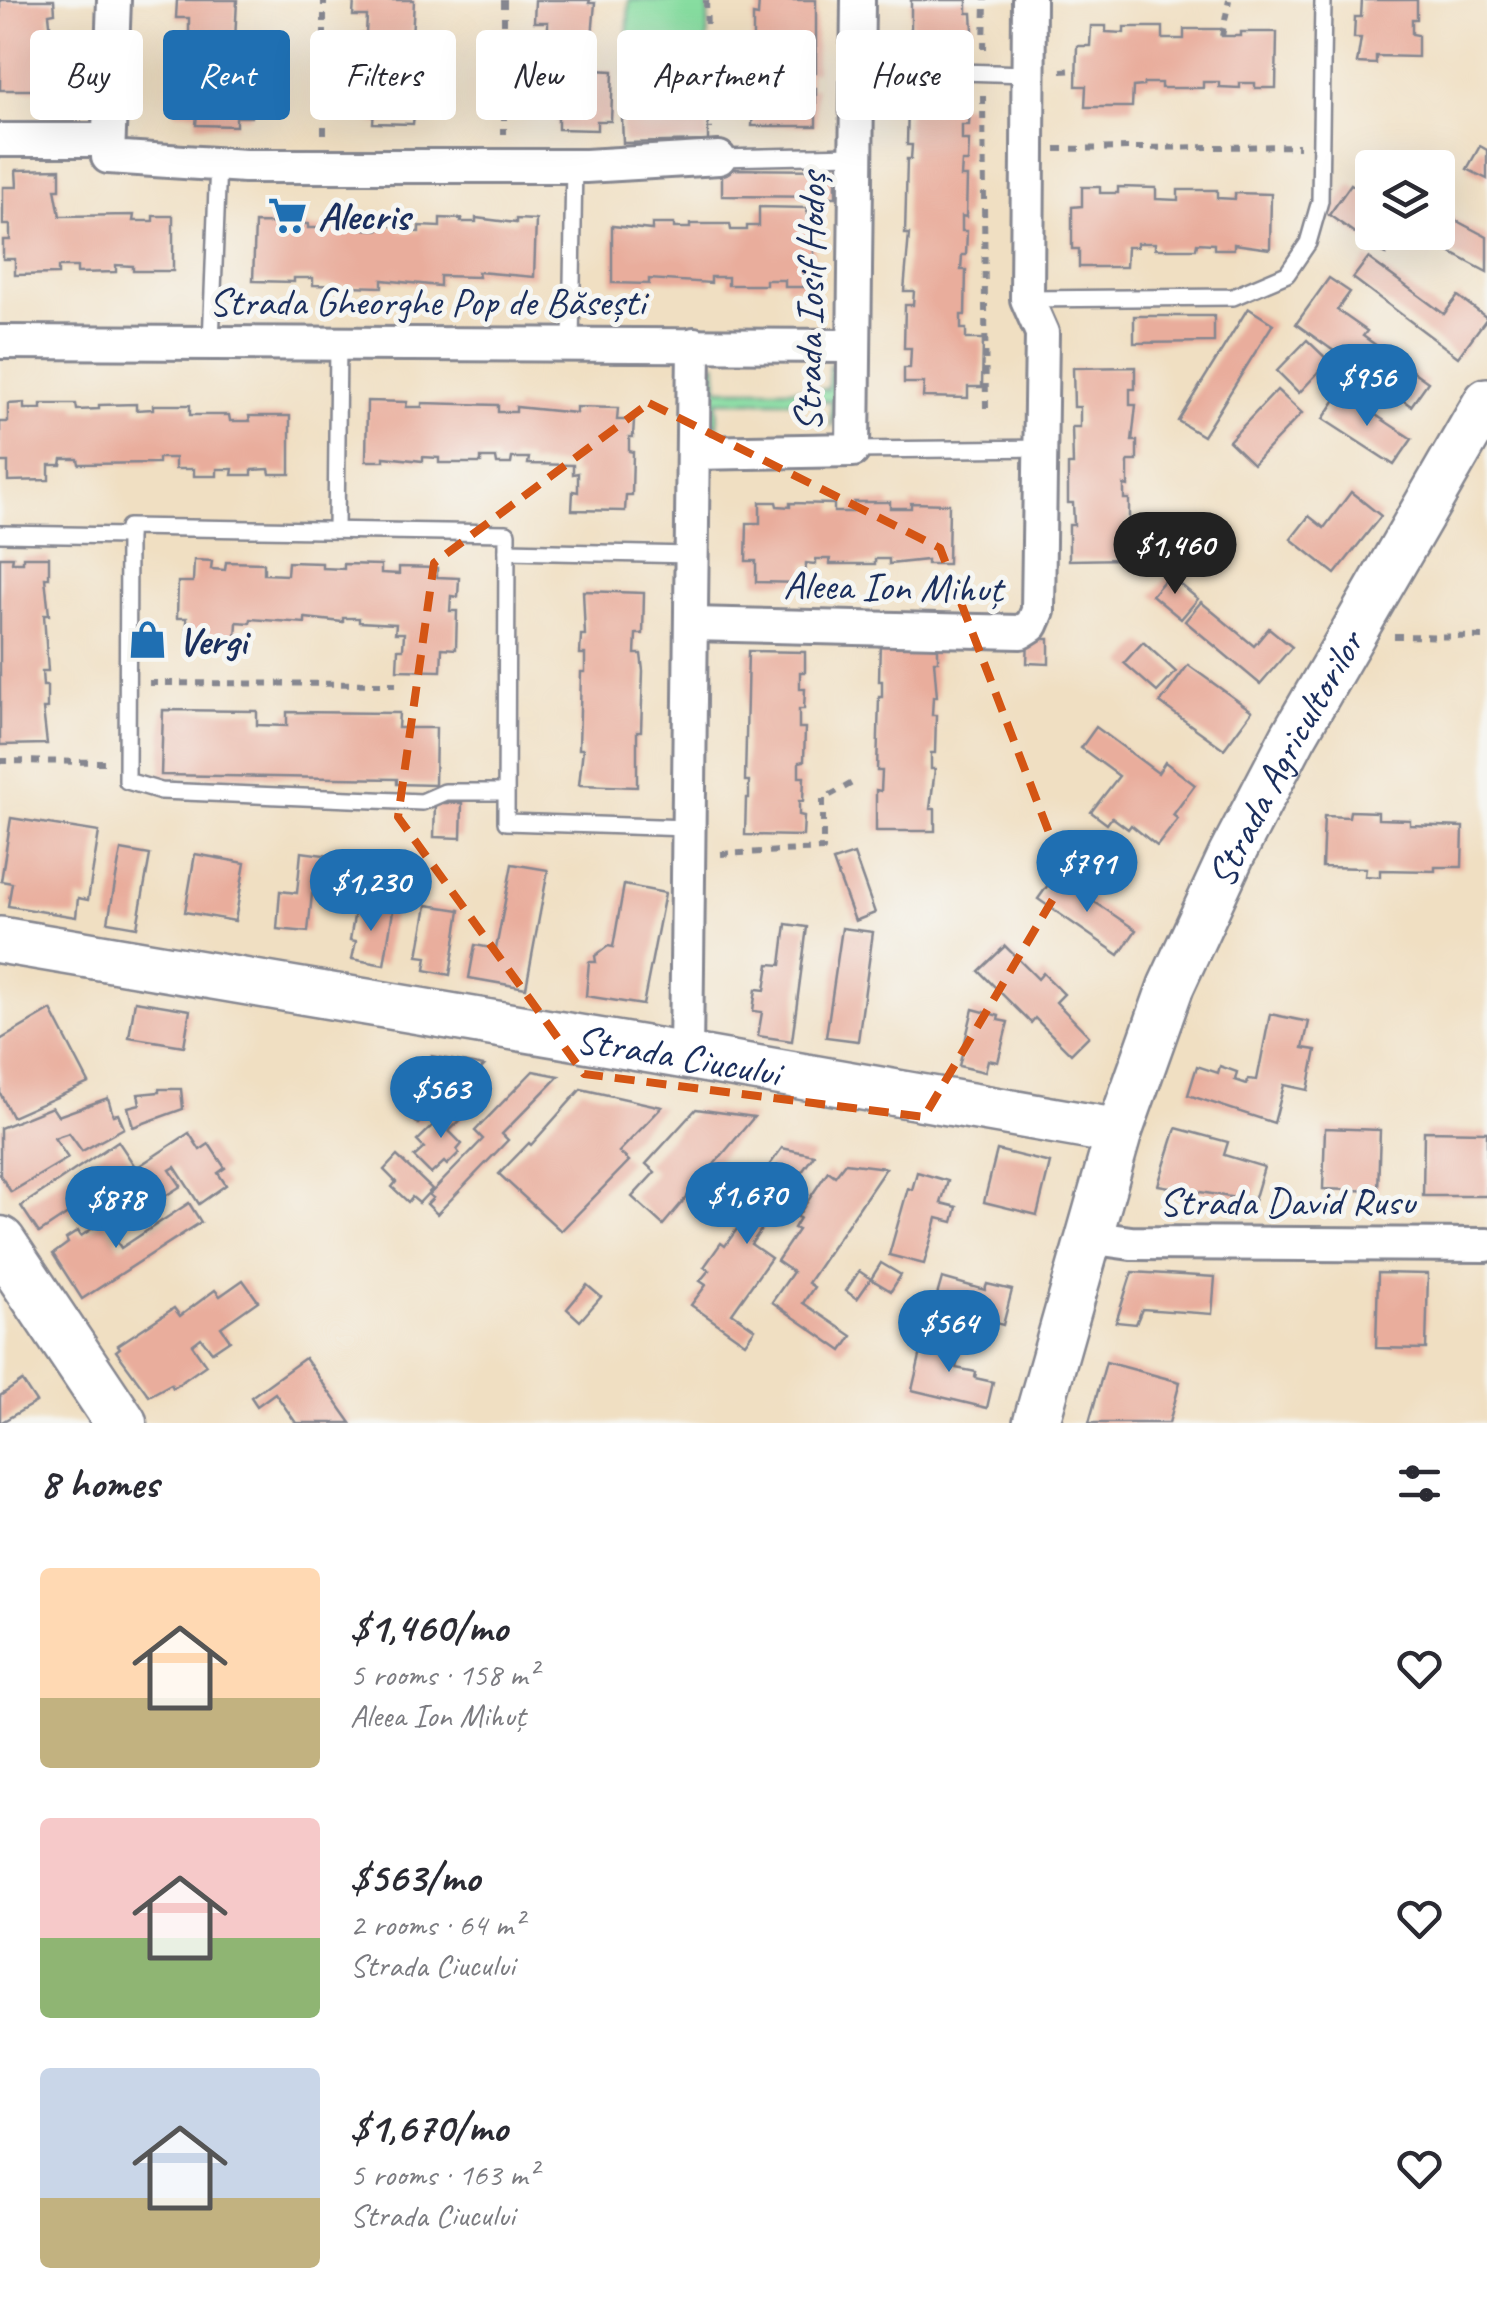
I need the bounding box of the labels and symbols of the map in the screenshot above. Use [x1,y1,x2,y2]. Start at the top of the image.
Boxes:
street label: Strada Iosif Hodoș [783,169,837,432]
place label: Alecris [318,191,414,241]
supermarket icon: Alecris [267,194,309,236]
street label: Strada Gheorghe Pop de Băsești [209,277,650,327]
pin: $956 [1308,344,1426,429]
pin: $1,460 [1094,512,1256,597]
street label: Aleea Ion Mihuț [783,560,1007,614]
place label: Vergi [178,616,252,666]
shop icon: Vergi [127,619,169,661]
street label: Strada Agricultorilor [1196,619,1376,895]
pin: $791 [1028,830,1146,915]
pin: $1,230 [290,849,452,934]
street label: Strada Ciucului [572,1014,788,1099]
pin: $563 [382,1056,500,1141]
pin: $1,670 [666,1162,828,1247]
pin: $878 [57,1166,175,1251]
street label: Strada David Rusu [1159,1177,1417,1227]
pin: $564 [890,1290,1008,1375]

